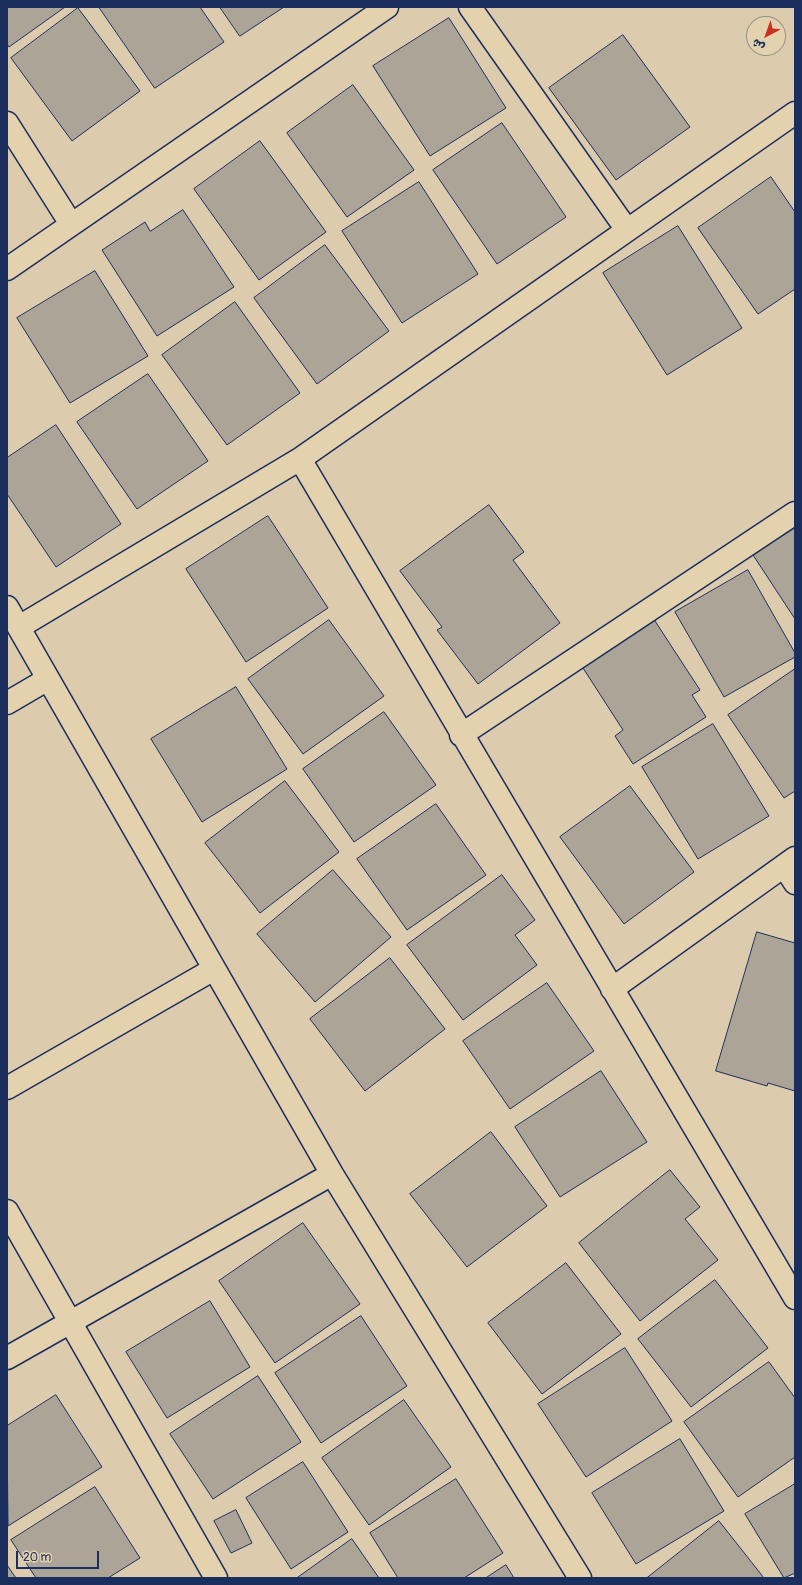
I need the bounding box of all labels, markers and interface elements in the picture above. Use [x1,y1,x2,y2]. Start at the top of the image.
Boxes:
north arrow [746,16,786,56]
text: ش [750,36,767,54]
scale bar [18,1543,101,1569]
text: 20 m [23,1550,51,1565]

